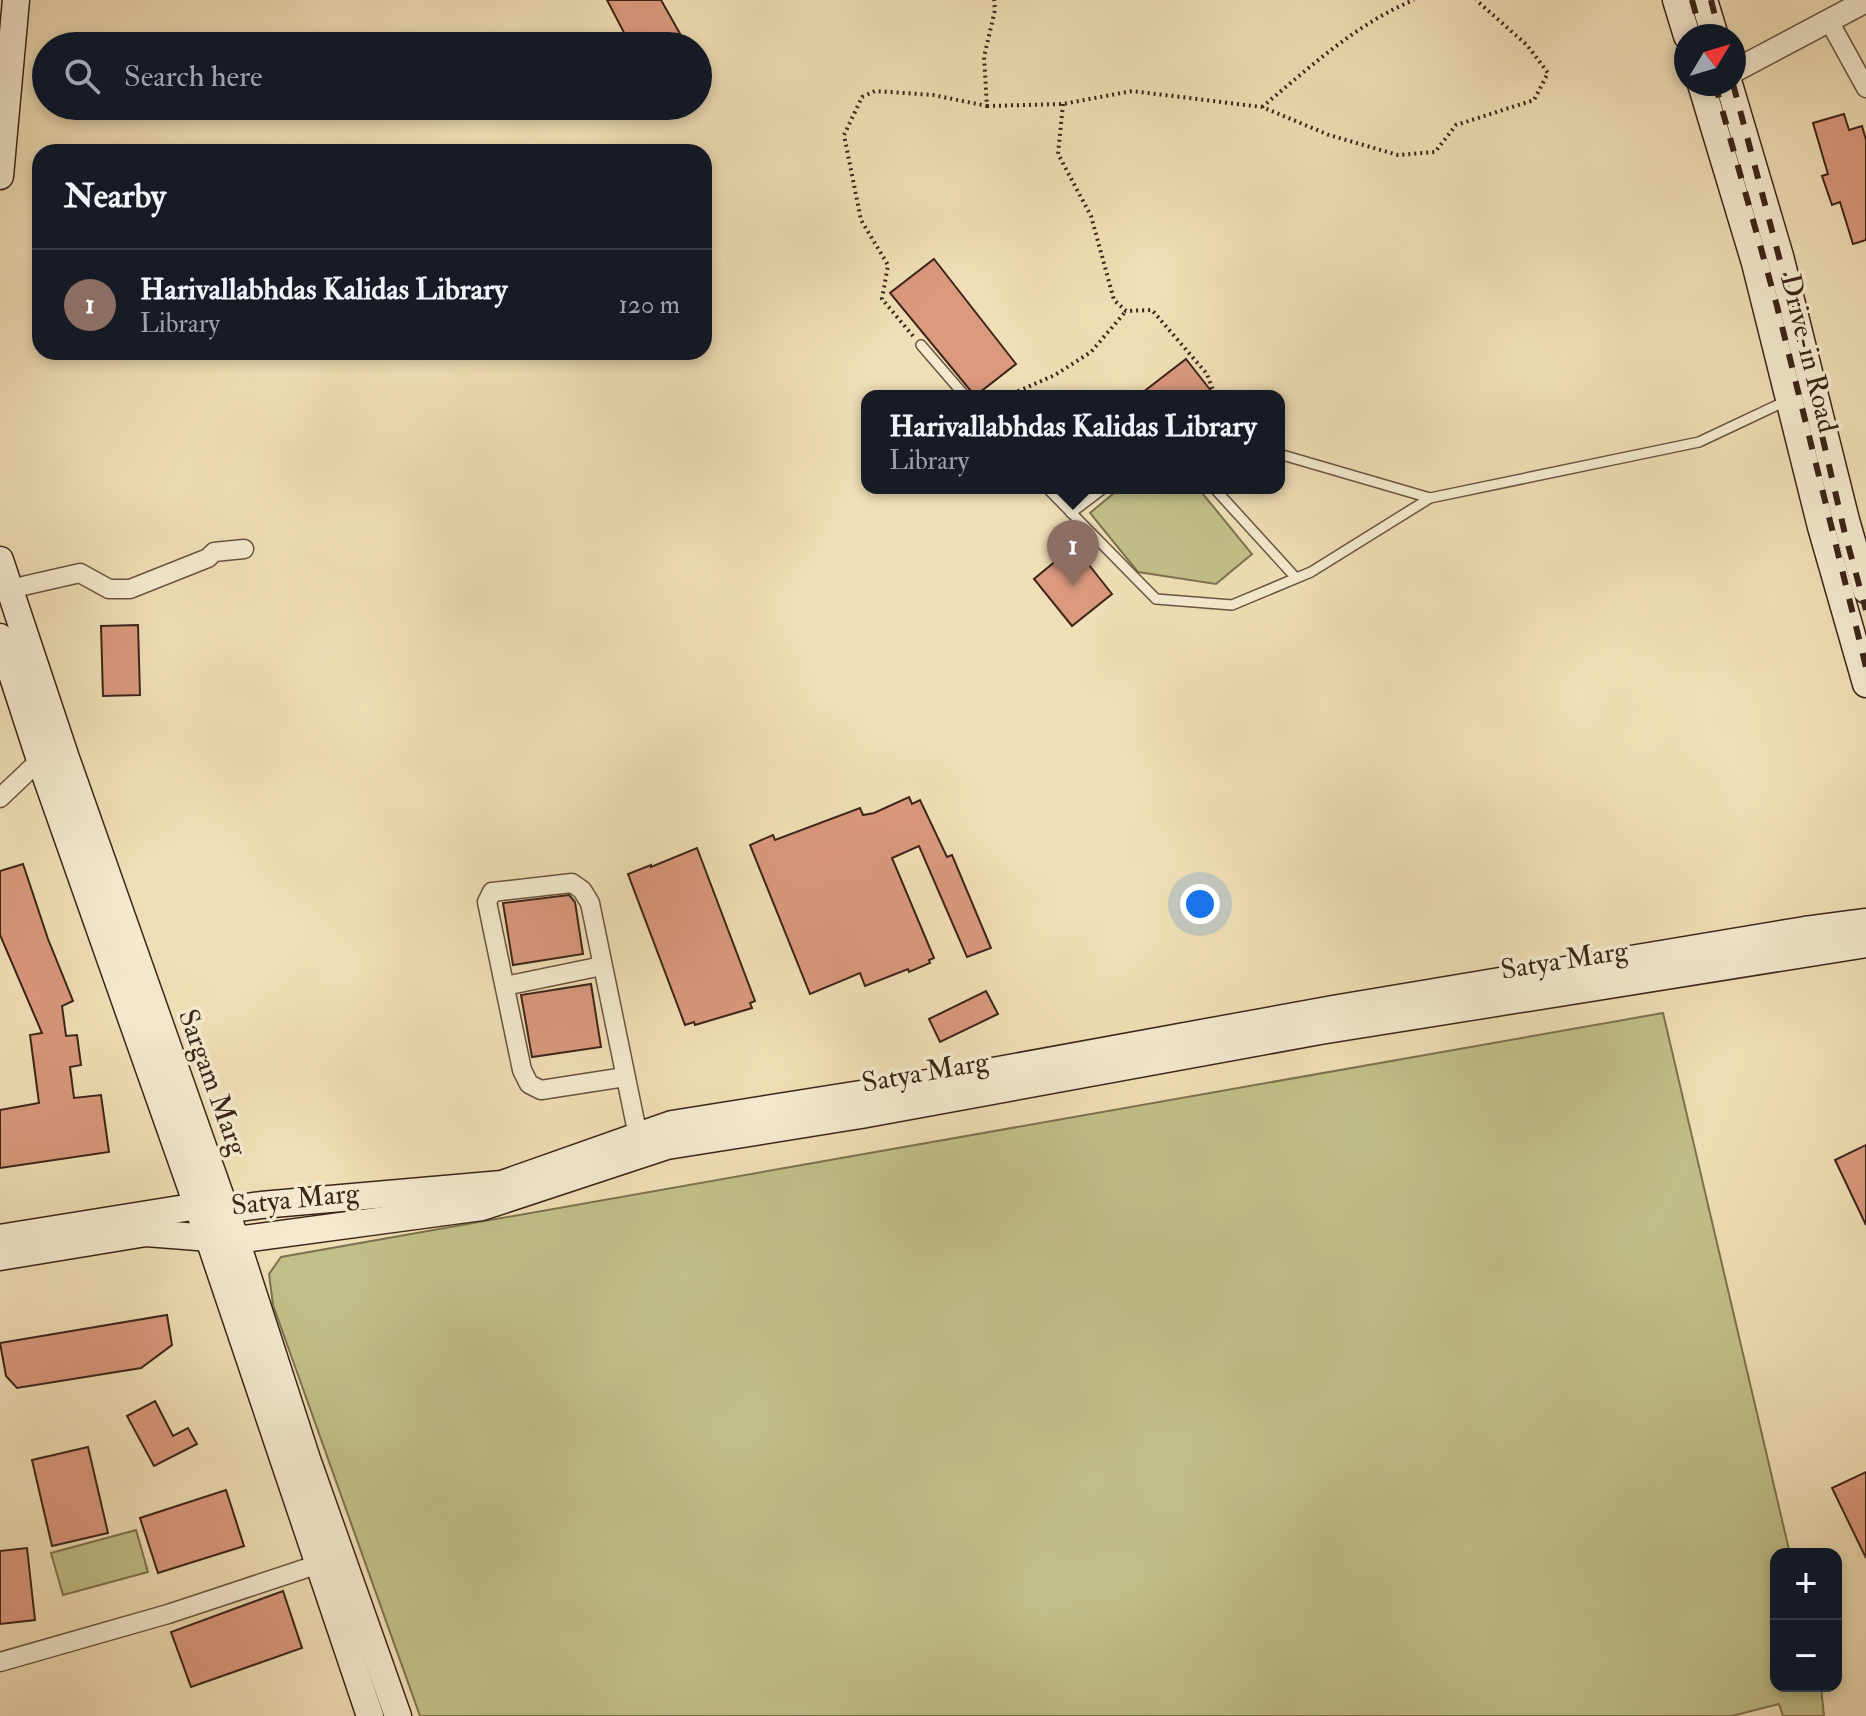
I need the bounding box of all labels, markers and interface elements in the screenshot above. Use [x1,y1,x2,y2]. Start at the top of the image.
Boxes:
north arrow [1674,24,1746,96]
search box [32,32,712,120]
icon: search [60,54,104,98]
text: Search here [124,58,263,95]
text: Nearby [64,175,166,218]
street label: Drive-in Road [1772,270,1845,437]
text: Harivallabhdas Kalidas Library [140,271,507,308]
text: 1 [85,289,95,321]
text: 120 m [619,289,680,321]
text: Library [140,308,220,340]
popup [861,390,1285,494]
text: Harivallabhdas Kalidas Library [889,408,1257,445]
text: Library [889,445,969,477]
pin: 1 [1047,520,1099,586]
your location [1180,884,1220,924]
street label: Satya Marg [1498,933,1632,988]
street label: Sargam Marg [170,1005,256,1161]
street label: Satya Marg [859,1044,993,1101]
street label: Satya Marg [230,1175,362,1224]
map controls [1770,1548,1842,1692]
button: + [1770,1548,1842,1620]
button: − [1770,1620,1842,1692]

